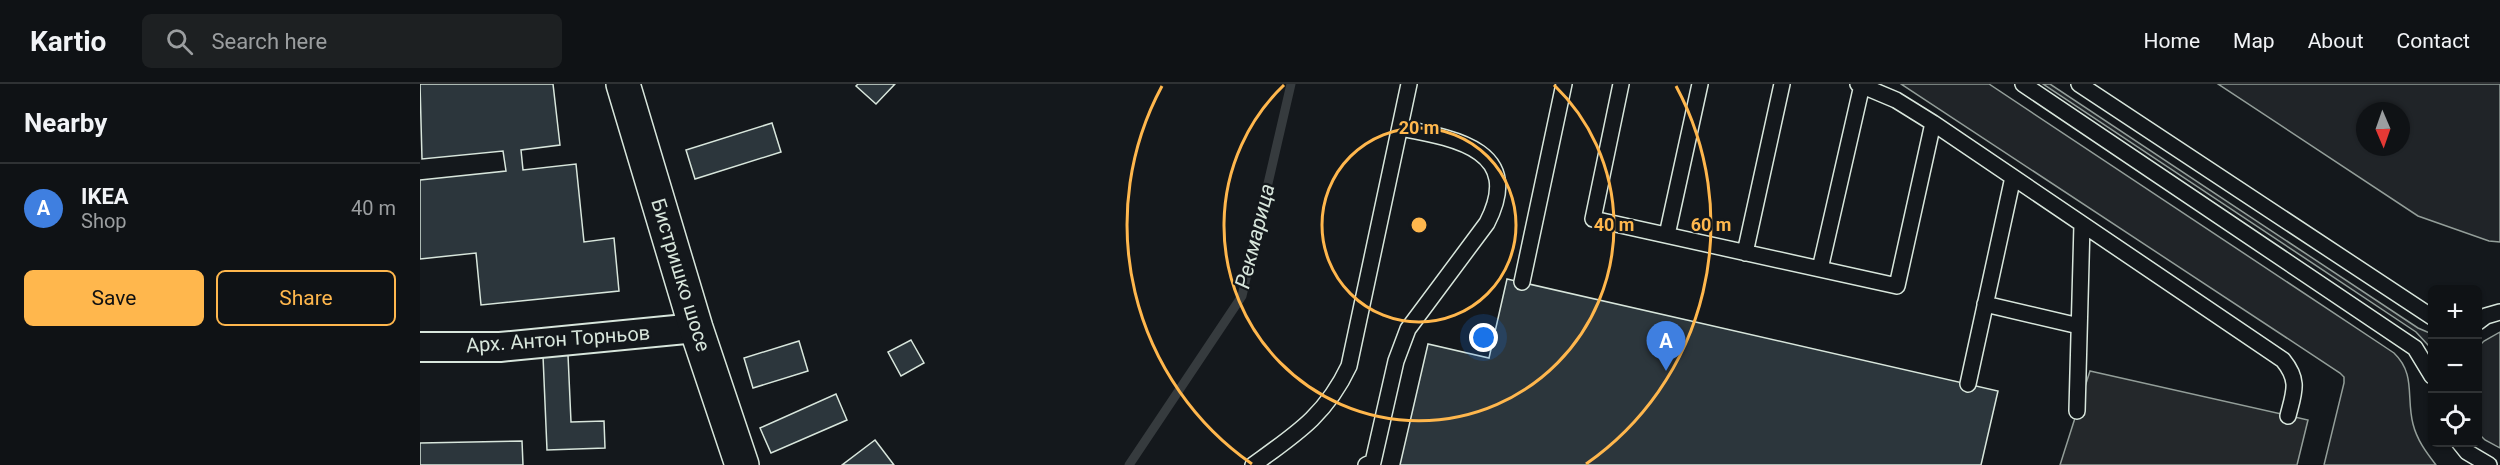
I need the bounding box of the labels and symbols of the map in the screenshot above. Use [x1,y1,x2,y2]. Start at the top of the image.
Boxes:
north arrow [2356,102,2410,156]
text: 20 m [1399,117,1439,138]
water label: Рекмарица [1230,181,1280,291]
street label: Бистришко шосе [646,196,716,354]
text: 40 m [1594,214,1634,235]
text: 60 m [1691,214,1731,235]
centre of rings [1409,215,1429,235]
street label: Арх. Антон Торньов [465,321,651,357]
pin: A [1646,322,1686,371]
your location [1469,323,1498,352]

